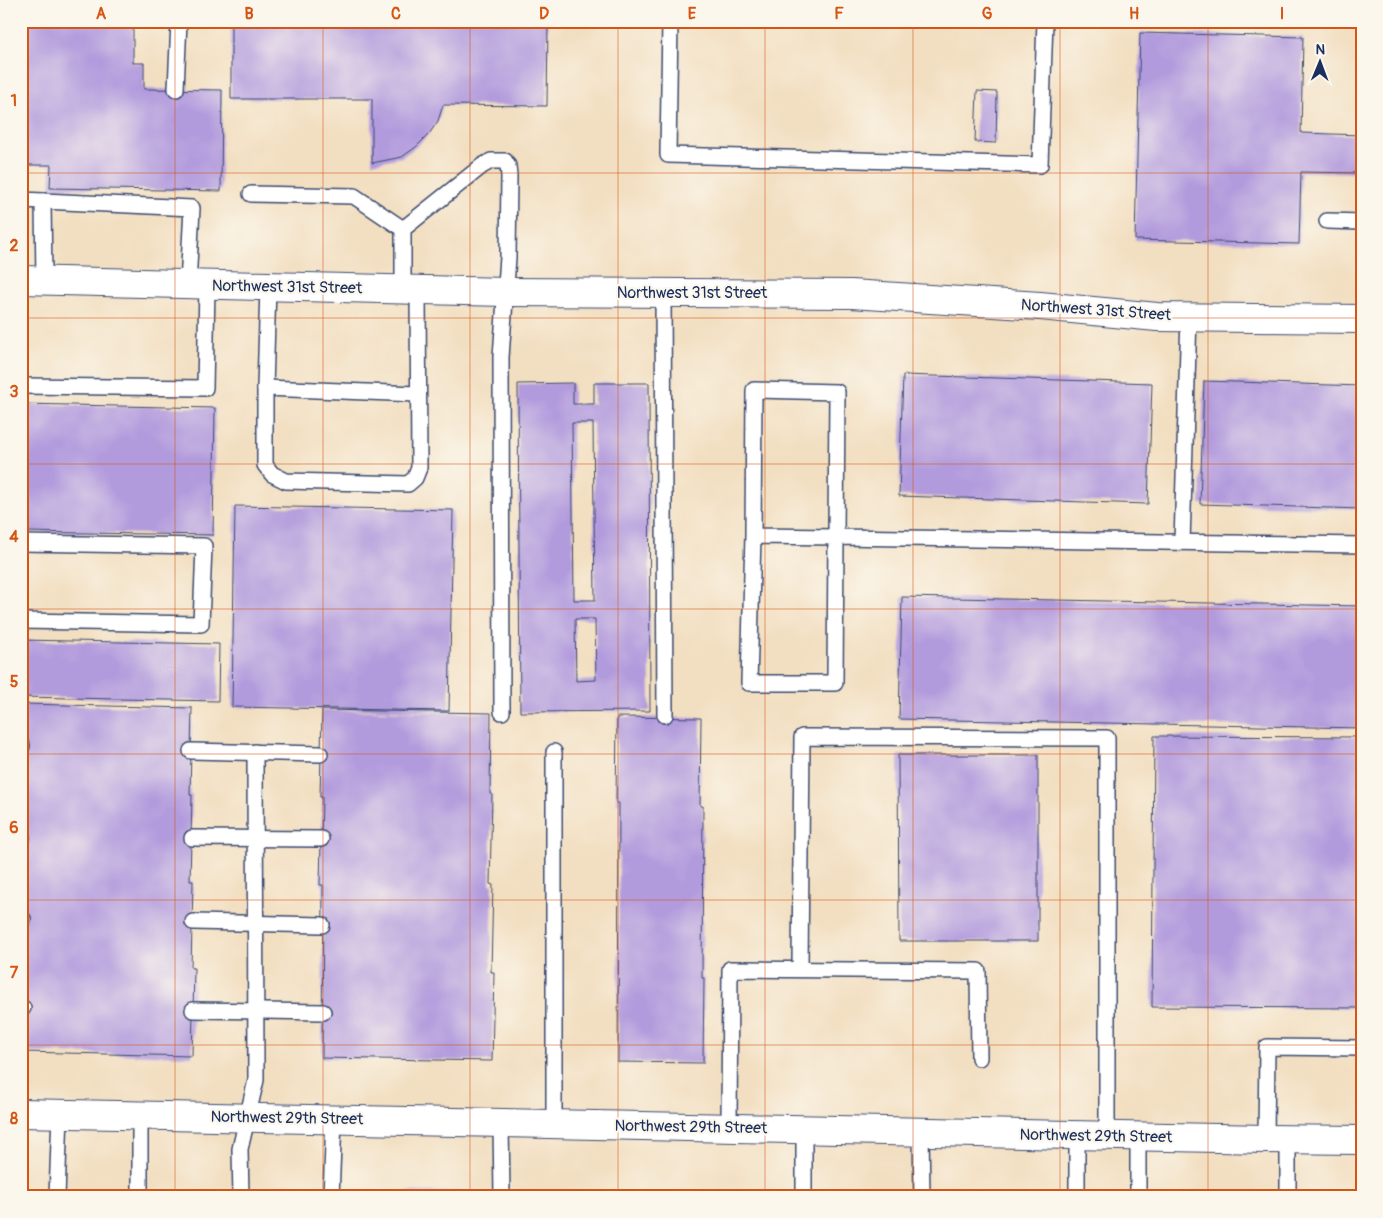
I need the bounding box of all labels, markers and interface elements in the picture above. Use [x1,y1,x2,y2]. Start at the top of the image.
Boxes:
text: A [96,4,107,24]
text: B [244,4,254,24]
text: C [391,4,401,24]
text: D [539,4,549,24]
text: E [688,4,697,24]
text: F [834,4,844,24]
text: G [982,4,993,24]
text: H [1129,4,1139,24]
text: I [1280,4,1284,24]
north arrow [1296,38,1346,88]
text: N [1315,41,1325,58]
text: 1 [11,91,17,111]
text: 2 [10,236,19,256]
street label: Northwest 31st Street [212,276,363,298]
street label: Northwest 31st Street [617,283,768,303]
street label: Northwest 31st Street [1020,295,1172,325]
text: 3 [10,382,19,402]
text: 4 [9,527,19,547]
text: 5 [10,672,19,692]
text: 6 [9,818,19,838]
text: 7 [10,963,19,983]
street label: Northwest 29th Street [210,1107,364,1129]
text: 8 [10,1109,18,1129]
street label: Northwest 29th Street [614,1116,768,1138]
street label: Northwest 29th Street [1019,1125,1173,1147]

